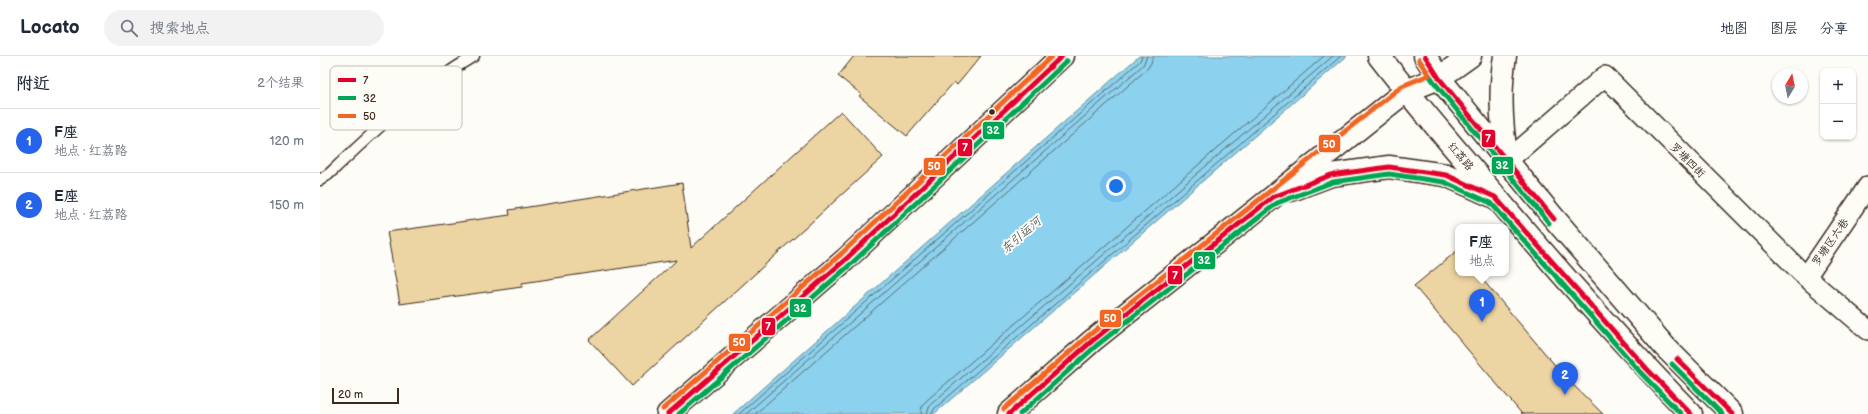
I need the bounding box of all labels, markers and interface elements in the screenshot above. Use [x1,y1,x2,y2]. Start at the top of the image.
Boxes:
search box [104,10,384,46]
text: Locato [20,16,80,39]
icon: search [118,17,140,39]
text: 搜索地点 [150,19,210,38]
text: 地图 [1720,20,1748,37]
text: 图层 [1770,20,1798,37]
text: 分享 [1820,20,1848,37]
legend [330,66,462,130]
north arrow [1772,68,1808,104]
map controls [1820,68,1856,140]
button: + [1820,68,1856,104]
text: 附近 [16,74,50,94]
text: 7 [363,74,369,87]
text: 2个结果 [257,75,304,91]
text: 32 [363,92,377,105]
button: − [1820,104,1856,140]
unlabelled marker [987,107,997,117]
text: 50 [363,110,376,123]
line badge: 32 [982,121,1005,140]
text: F座 [54,123,78,142]
text: 32 [986,124,1000,137]
line badge: 7 [1481,129,1496,148]
text: 7 [1485,132,1491,145]
text: 1 [26,133,32,149]
text: 120 m [269,133,304,149]
line badge: 50 [1318,134,1341,153]
line badge: 7 [957,138,973,157]
text: 50 [1322,138,1336,151]
street label: 红荔路 [1445,140,1476,173]
street label: 罗塘四街 [1667,140,1709,181]
text: 7 [962,141,968,154]
text: 地点 · 红荔路 [54,143,127,159]
line badge: 32 [1491,156,1514,175]
line badge: 50 [923,157,946,176]
text: 32 [1495,159,1509,172]
text: 50 [927,160,941,173]
your location [1106,176,1126,196]
text: E座 [54,187,79,206]
text: 2 [25,197,33,213]
text: 150 m [270,197,304,213]
text: 地点 · 红荔路 [54,207,127,223]
water label: 东引运河 [998,213,1046,257]
street label: 罗塘区六巷 [1809,216,1852,269]
popup [1455,224,1509,276]
text: F座 [1469,233,1493,252]
line badge: 32 [1193,251,1216,270]
text: 地点 [1469,253,1495,269]
text: 32 [1197,254,1211,267]
line badge: 7 [1167,265,1183,285]
text: 7 [1172,269,1178,282]
pin: 1 [1469,289,1495,322]
line badge: 32 [789,298,812,318]
text: 32 [793,302,807,315]
line badge: 50 [1099,309,1122,328]
text: 50 [1103,312,1117,325]
line badge: 7 [761,317,776,336]
text: 7 [765,320,771,333]
line badge: 50 [728,333,751,352]
text: 50 [732,336,746,349]
pin: 2 [1552,362,1578,395]
scale bar [332,386,399,405]
text: 20 m [338,388,363,401]

